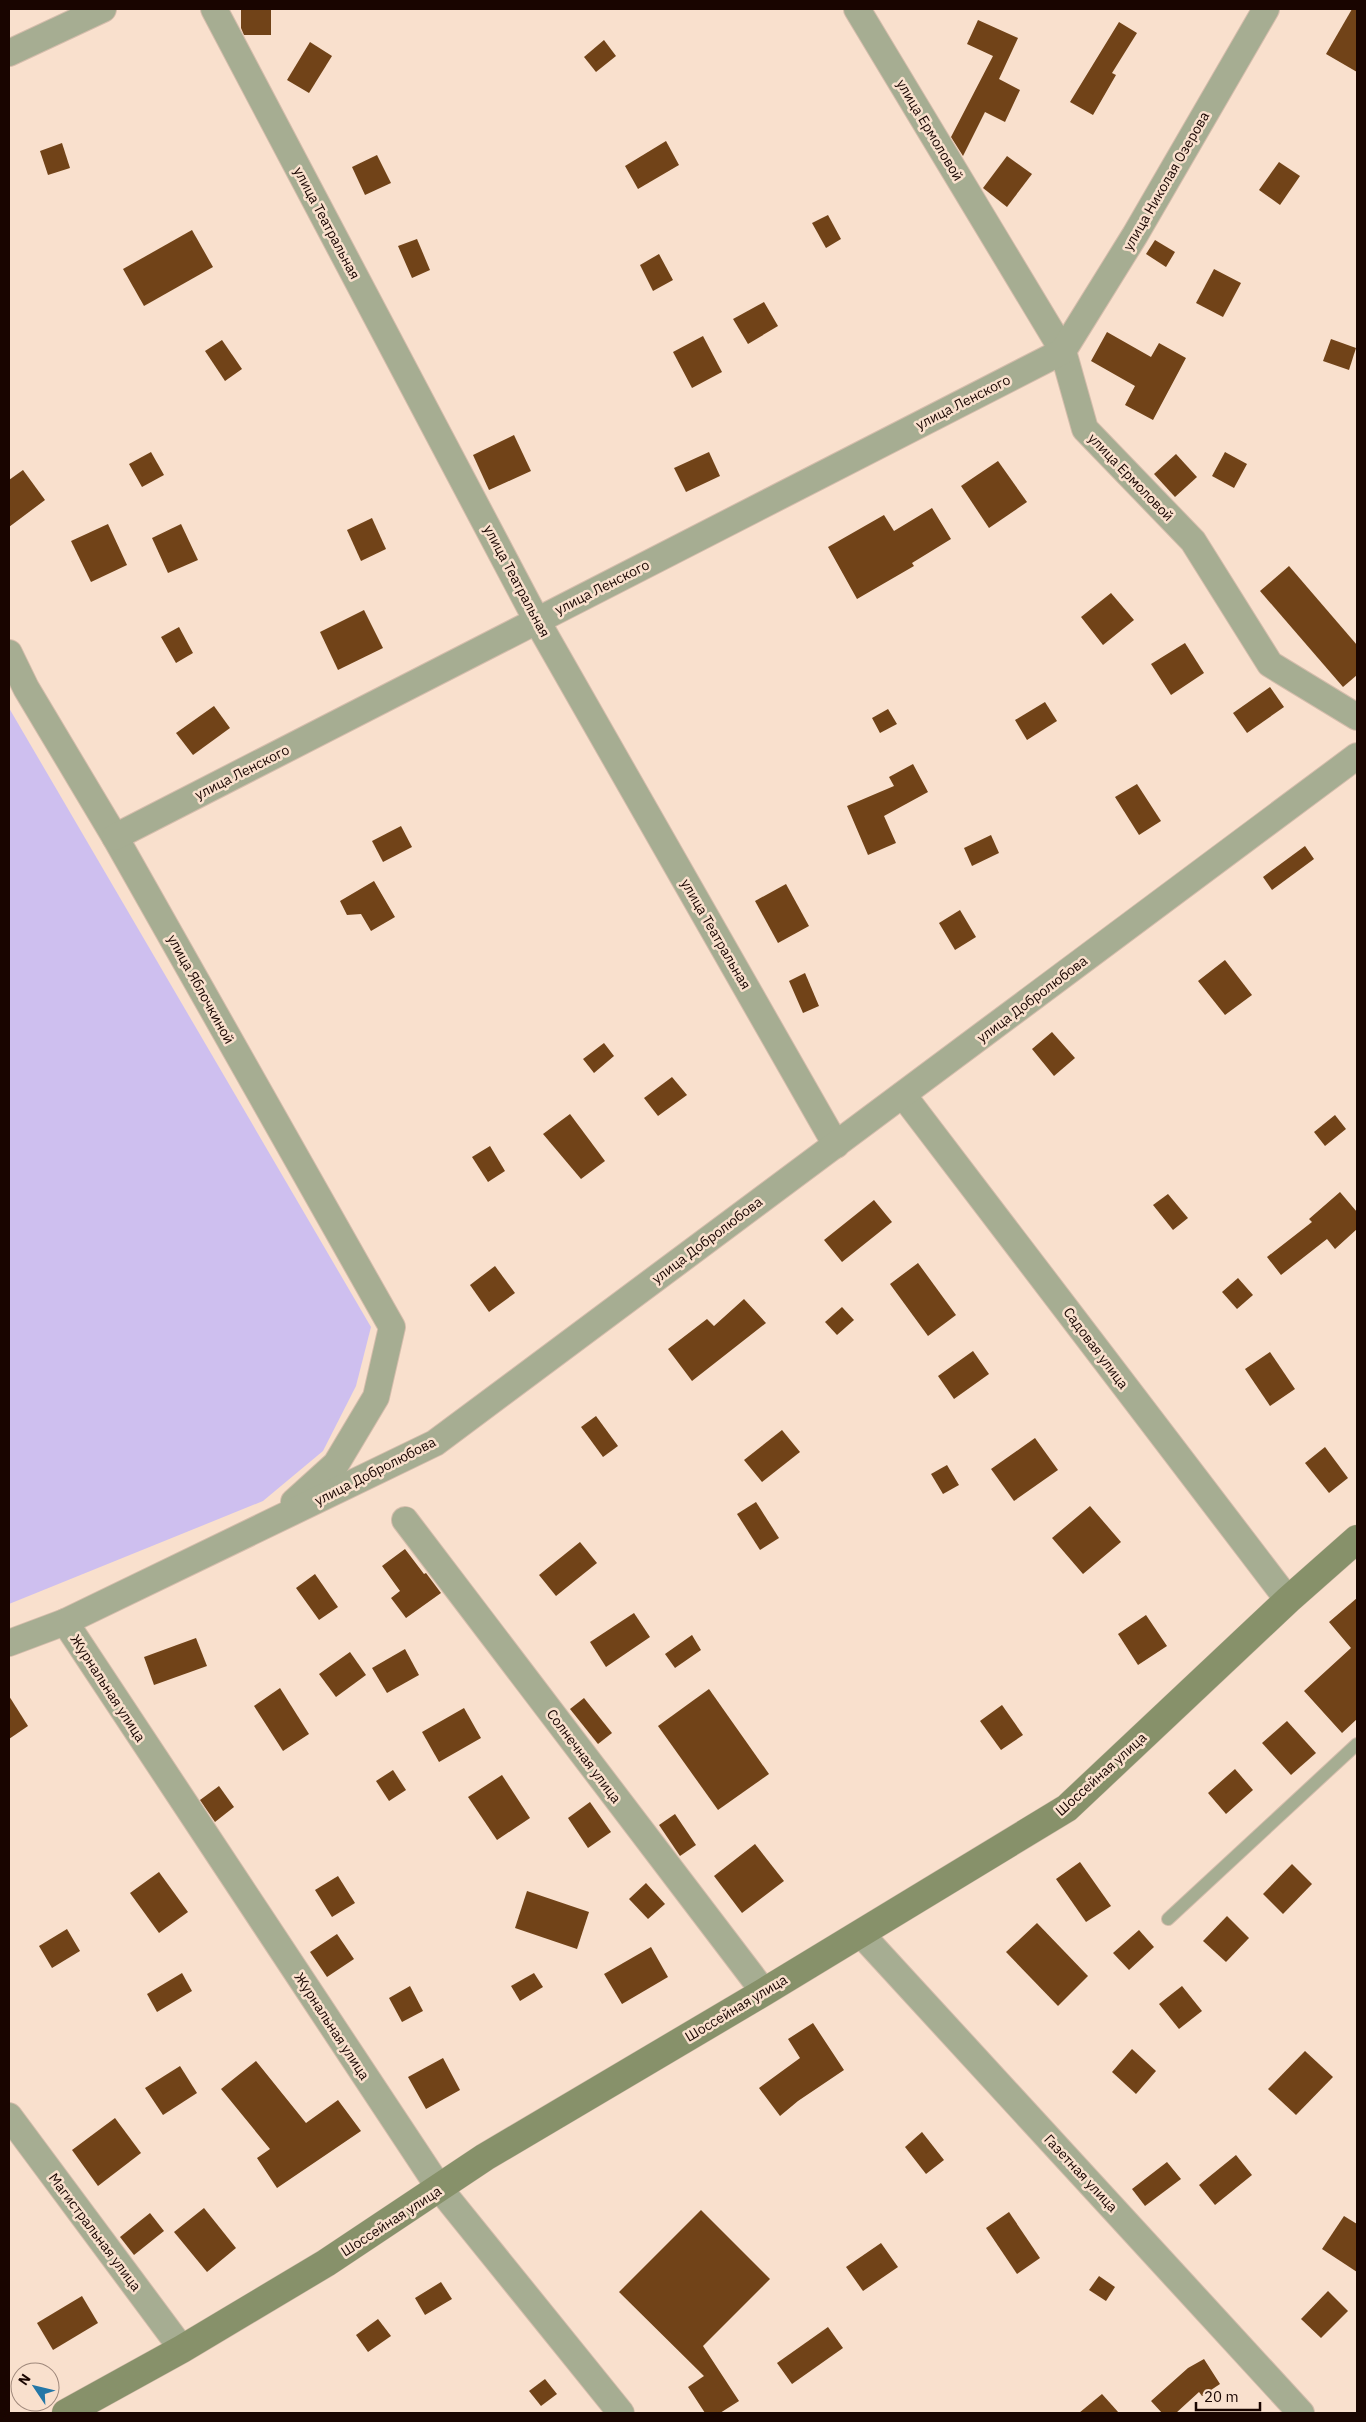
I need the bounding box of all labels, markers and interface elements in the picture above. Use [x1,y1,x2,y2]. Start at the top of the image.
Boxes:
street label: улица Ермоловой [893,76,967,184]
street label: улица Николая Озерова [1119,108,1213,254]
street label: улица Театральная [290,164,364,282]
street label: улица Ленского [913,370,1013,434]
street label: улица Ермоловой [1084,429,1178,525]
street label: улица Театральная [480,522,554,640]
street label: улица Ленского [552,555,652,619]
street label: улица Ленского [192,740,292,804]
street label: улица Театральная [677,875,755,993]
street label: улица Яблочкиной [163,931,239,1047]
street label: улица Добролюбова [973,951,1091,1046]
street label: улица Добролюбова [648,1192,766,1287]
street label: Садовая улица [1059,1304,1133,1393]
street label: улица Добролюбова [311,1432,439,1509]
street label: Журнальная улица [66,1631,150,1746]
street label: Солнечная улица [543,1705,626,1807]
street label: Шоссейная улица [1052,1728,1151,1820]
street label: Журнальная улица [290,1969,374,2084]
street label: Шоссейная улица [682,1970,791,2046]
street label: Газетная улица [1040,2130,1122,2216]
street label: Магистральная улица [45,2169,146,2295]
street label: Шоссейная улица [337,2181,445,2260]
north arrow [10,2362,60,2412]
text: N [14,2370,35,2389]
scale bar [1196,2380,1260,2412]
text: 20 m [1204,2387,1239,2406]

